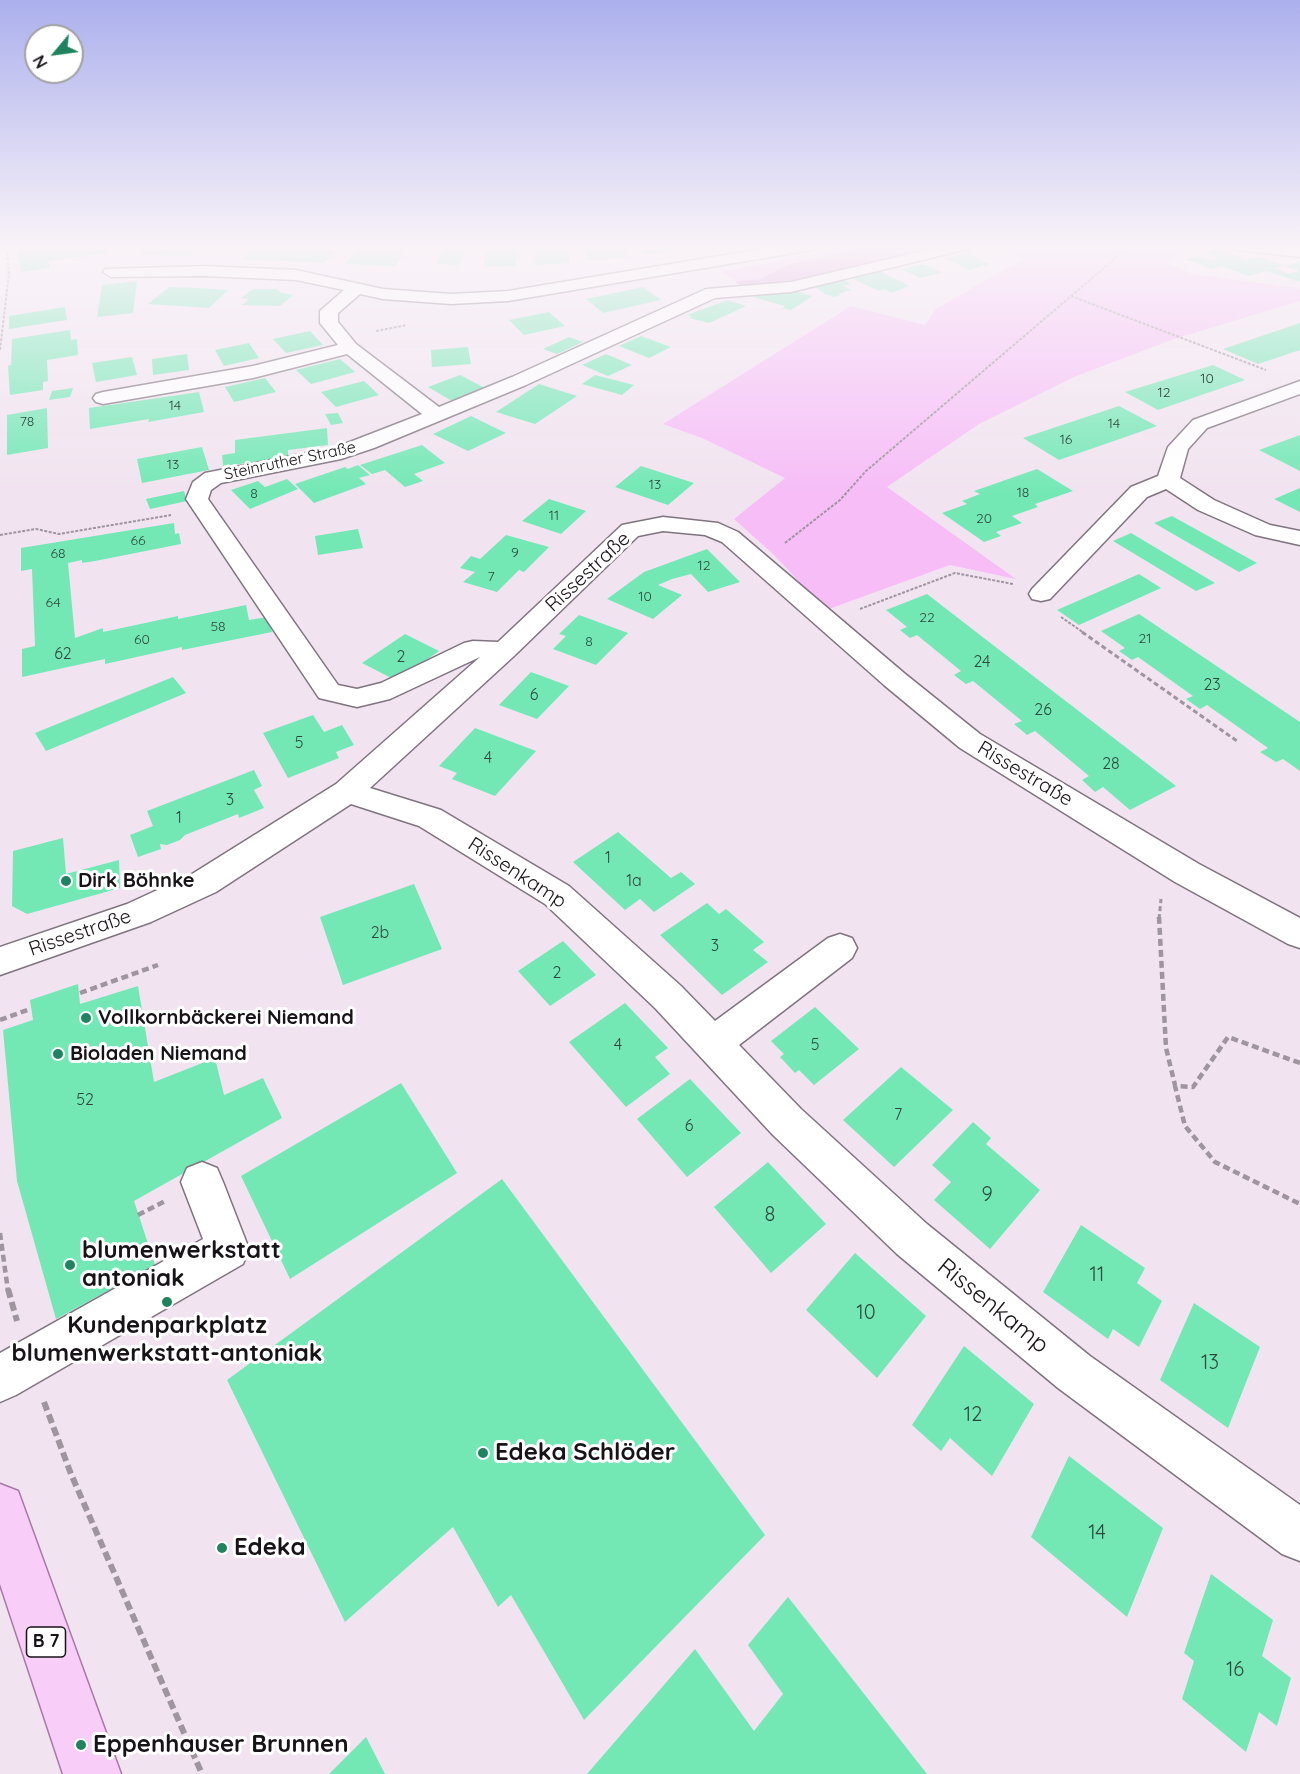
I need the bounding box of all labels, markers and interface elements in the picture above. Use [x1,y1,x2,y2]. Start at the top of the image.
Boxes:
north arrow [24,24,84,84]
text: N [28,52,52,72]
house number: 10 [1200,371,1214,387]
house number: 12 [1158,385,1170,401]
house number: 14 [169,398,181,414]
house number: 78 [20,414,34,430]
house number: 14 [1108,416,1120,432]
house number: 16 [1060,432,1072,448]
street label: Steinruther Straße [222,438,358,484]
house number: 13 [167,457,179,473]
house number: 13 [649,477,661,493]
house number: 18 [1017,485,1029,501]
house number: 8 [250,486,258,502]
house number: 11 [549,508,559,524]
house number: 20 [976,511,992,527]
street label: Rissestraße [541,527,635,617]
house number: 66 [130,533,146,549]
house number: 9 [511,545,519,561]
house number: 68 [50,546,66,562]
house number: 12 [698,558,710,574]
house number: 7 [487,569,495,585]
house number: 10 [638,589,652,605]
house number: 64 [45,595,61,611]
house number: 22 [919,610,935,626]
house number: 58 [210,619,226,635]
house number: 21 [1139,631,1151,647]
house number: 60 [134,632,150,648]
house number: 8 [585,634,593,650]
house number: 62 [54,644,72,664]
house number: 2 [397,647,405,667]
house number: 24 [973,652,991,672]
house number: 23 [1203,675,1221,695]
house number: 6 [530,685,538,705]
house number: 26 [1034,700,1052,720]
house number: 5 [295,733,303,753]
street label: Rissestraße [973,736,1077,812]
house number: 4 [484,748,492,768]
house number: 28 [1102,754,1120,774]
house number: 3 [226,790,234,810]
house number: 1 [176,808,182,828]
street label: Rissenkamp [463,832,571,914]
house number: 1 [605,848,611,868]
place label: Dirk Böhnke [78,869,195,893]
house number: 1a [626,871,642,891]
marker: Dirk Böhnke [59,874,73,888]
street label: Rissestraße [26,904,134,962]
house number: 2b [371,923,389,943]
house number: 3 [711,936,719,956]
house number: 2 [553,963,561,983]
place label: Vollkornbäckerei Niemand [98,1006,354,1030]
marker: Vollkornbäckerei Niemand [79,1011,93,1025]
house number: 4 [614,1035,622,1055]
house number: 5 [811,1035,819,1055]
place label: Bioladen Niemand [70,1042,247,1066]
marker: Bioladen Niemand [51,1047,65,1061]
house number: 52 [76,1090,94,1110]
house number: 7 [894,1105,902,1125]
house number: 6 [685,1116,693,1136]
house number: 9 [981,1183,993,1207]
house number: 8 [765,1203,775,1227]
place label: blumenwerkstatt antoniak [82,1237,281,1293]
street label: Rissenkamp [932,1252,1054,1360]
marker: blumenwerkstatt antoniak [63,1258,77,1272]
house number: 11 [1090,1263,1104,1287]
marker: Kundenparkplatz blumenwerkstatt-antoniak [160,1295,174,1309]
house number: 10 [856,1301,876,1325]
place label: Kundenparkplatz blumenwerkstatt-antoniak [12,1312,322,1368]
house number: 13 [1201,1351,1219,1375]
house number: 12 [964,1403,982,1427]
place label: Edeka Schlöder [495,1439,675,1467]
marker: Edeka Schlöder [476,1446,490,1460]
house number: 14 [1088,1521,1106,1545]
place label: Edeka [234,1534,305,1562]
marker: Edeka [215,1541,229,1555]
road number: B 7 [26,1627,66,1657]
house number: 16 [1226,1658,1244,1682]
place label: Eppenhauser Brunnen [93,1731,348,1759]
marker: Eppenhauser Brunnen [74,1738,88,1752]

